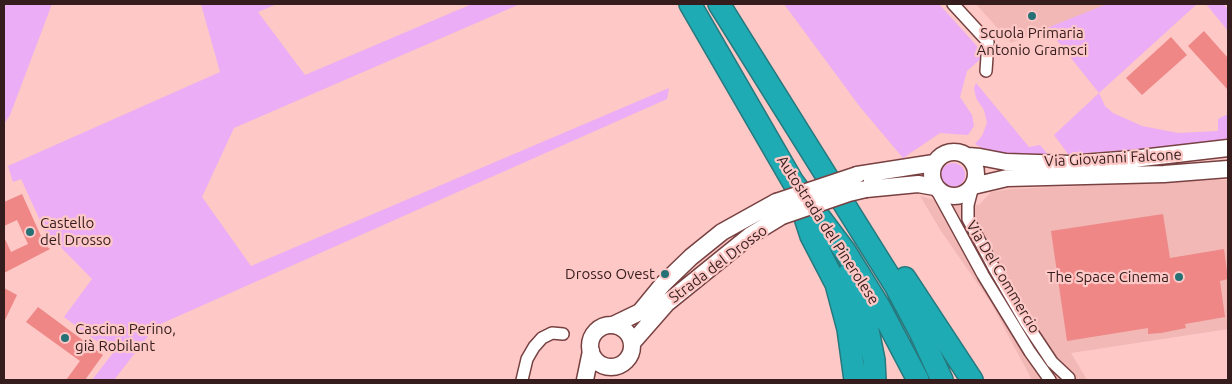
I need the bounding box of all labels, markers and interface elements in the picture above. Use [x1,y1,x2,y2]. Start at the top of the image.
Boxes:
marker: Scuola Primaria Antonio Gramsci [1026,10,1038,22]
place label: Scuola Primaria Antonio Gramsci [977,24,1087,59]
street label: Via Giovanni Falcone [1044,145,1182,171]
street label: Autostrada del Pinerolese [773,152,883,308]
place label: Castello del Drosso [40,214,111,249]
street label: Via Del Commercio [962,217,1044,337]
street label: Strada del Drosso [665,221,771,307]
marker: Castello del Drosso [24,226,36,238]
place label: Drosso Ovest [565,265,655,283]
marker: Drosso Ovest [659,268,671,280]
place label: The Space Cinema [1047,268,1169,286]
marker: The Space Cinema [1173,271,1185,283]
place label: Cascina Perino, già Robilant [75,320,176,355]
marker: Cascina Perino, già Robilant [59,332,71,344]

